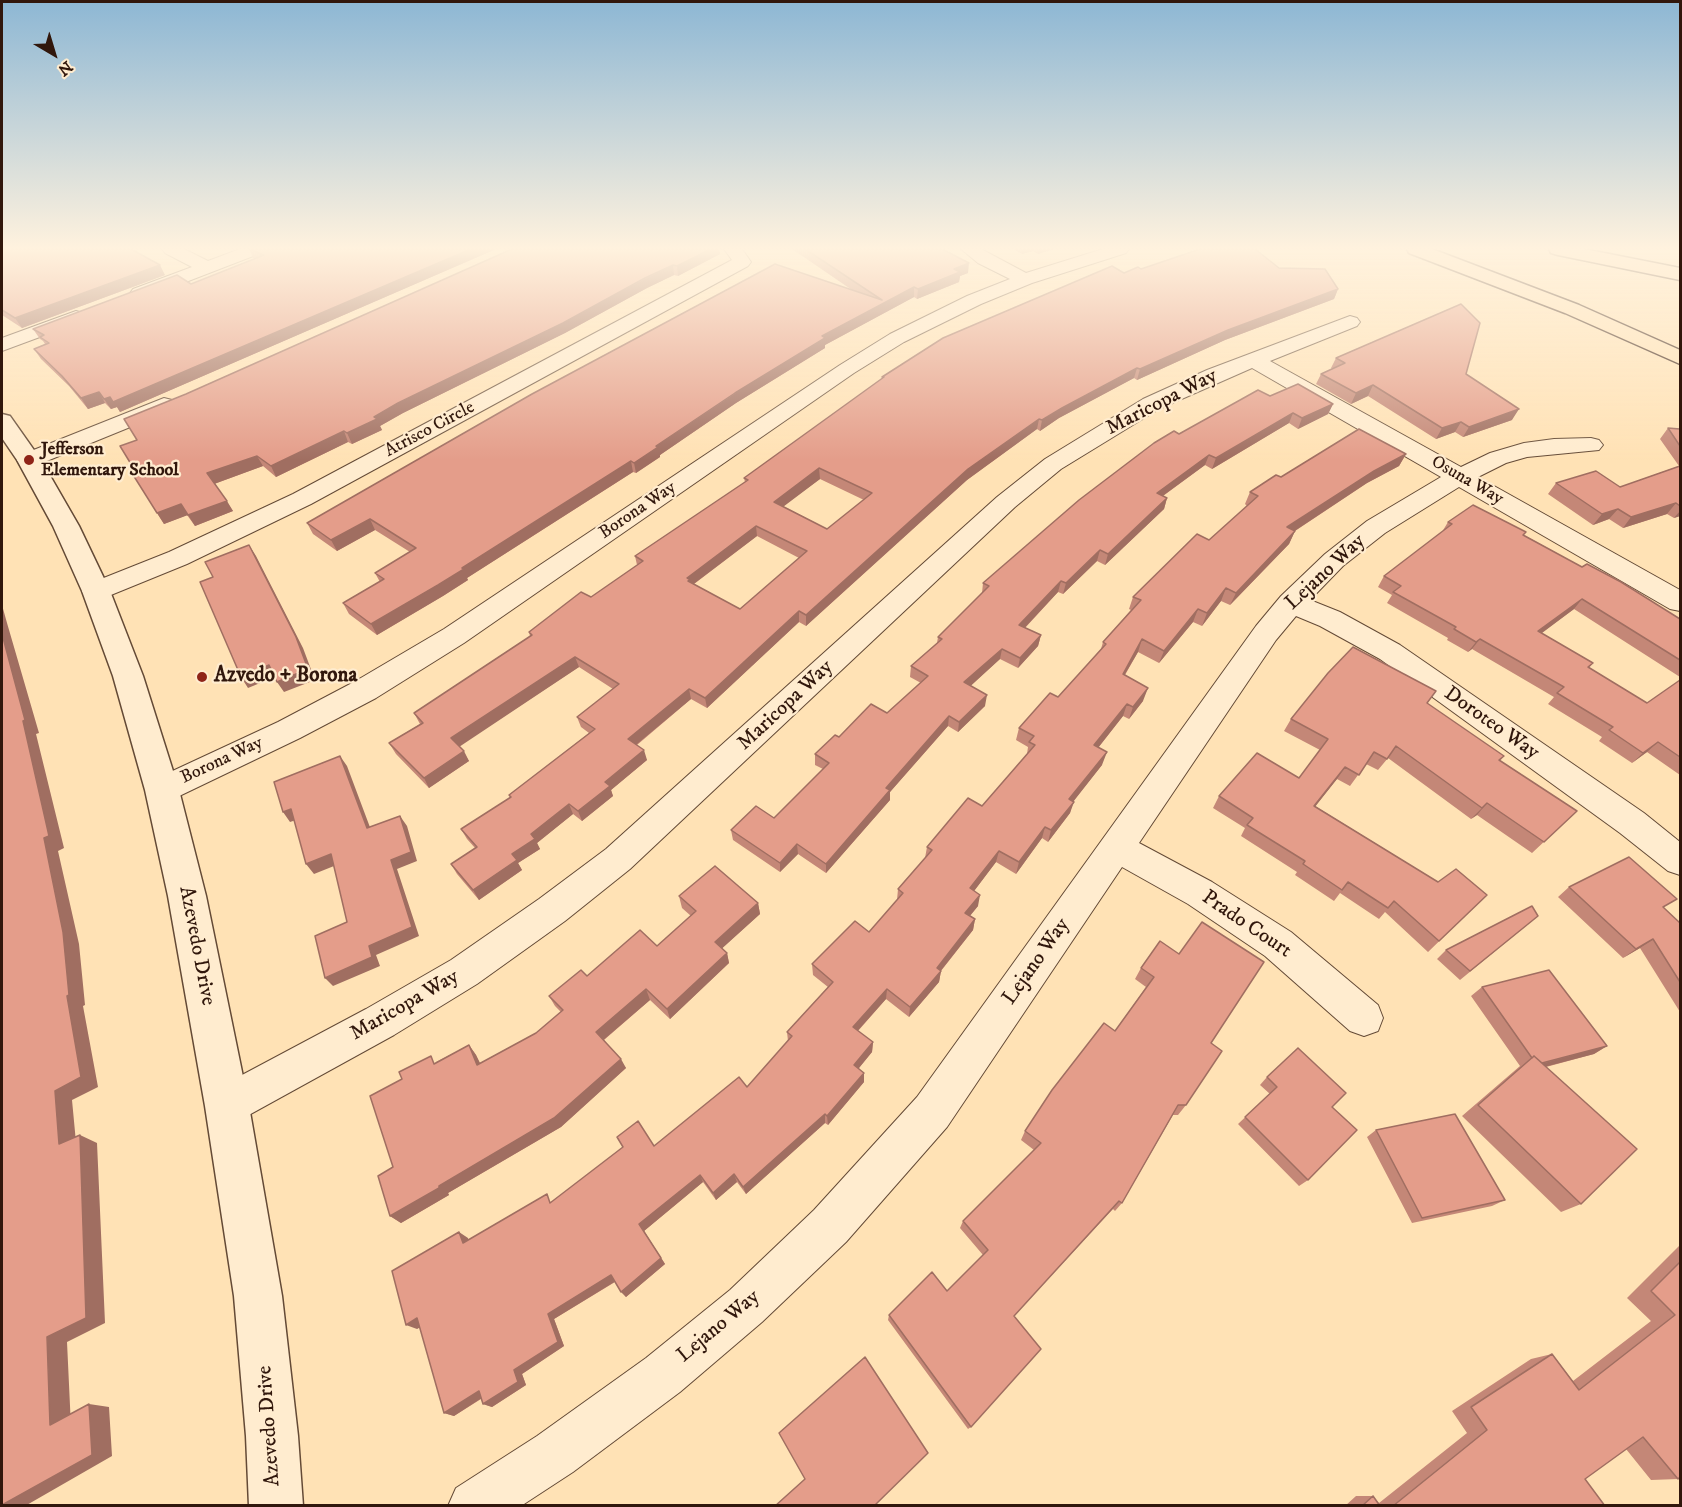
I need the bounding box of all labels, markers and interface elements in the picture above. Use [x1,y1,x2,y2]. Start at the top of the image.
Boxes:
north arrow [24,24,84,84]
text: N [54,56,76,80]
street label: Maricopa Way [1102,364,1222,442]
street label: Atrisco Circle [381,397,479,463]
place label: Jefferson Elementary School [41,439,179,482]
street label: Osuna Way [1427,452,1507,510]
marker: Jefferson Elementary School [22,453,36,467]
street label: Borona Way [596,477,680,545]
street label: Lejano Way [1281,530,1371,616]
street label: Maricopa Way [733,655,839,757]
place label: Azvedo + Borona [214,664,357,690]
marker: Azvedo + Borona [195,670,209,684]
street label: Doroteo Way [1438,682,1544,766]
street label: Borona Way [178,733,266,789]
street label: Azevedo Drive [172,884,220,1008]
street label: Prado Court [1196,886,1296,964]
street label: Lejano Way [998,914,1076,1010]
street label: Maricopa Way [346,965,464,1047]
street label: Lejano Way [673,1285,765,1369]
street label: Azevedo Drive [253,1365,287,1487]

